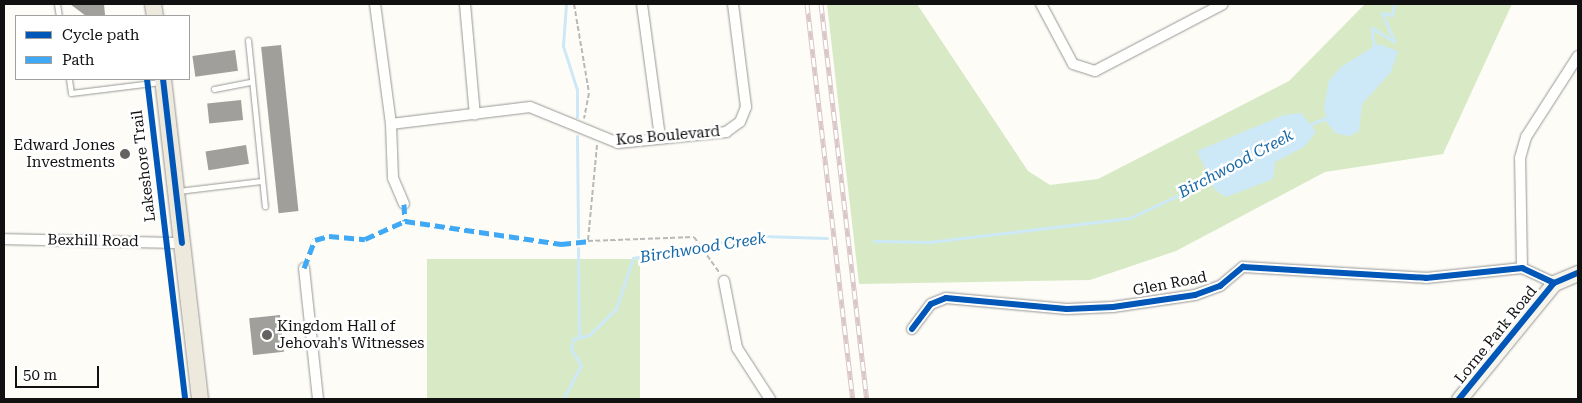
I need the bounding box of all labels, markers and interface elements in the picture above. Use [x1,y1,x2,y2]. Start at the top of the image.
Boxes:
legend [15,15,190,80]
text: Cycle path [62,26,139,44]
text: Path [62,51,95,69]
street label: Lakeshore Trail [128,109,160,223]
street label: Kos Boulevard [615,122,721,150]
water label: Birchwood Creek [1175,126,1297,202]
place label: Edward Jones Investments [13,136,115,171]
marker: Edward Jones Investments [119,148,131,160]
water label: Birchwood Creek [639,229,767,267]
street label: Bexhill Road [47,231,139,251]
street label: Glen Road [1132,268,1208,300]
street label: Lorne Park Road [1451,283,1541,387]
place label: Kingdom Hall of Jehovah's Witnesses [277,317,424,352]
marker: Kingdom Hall of Jehovah's Witnesses [261,329,273,341]
scale bar [18,356,101,388]
text: 50 m [23,366,57,384]

